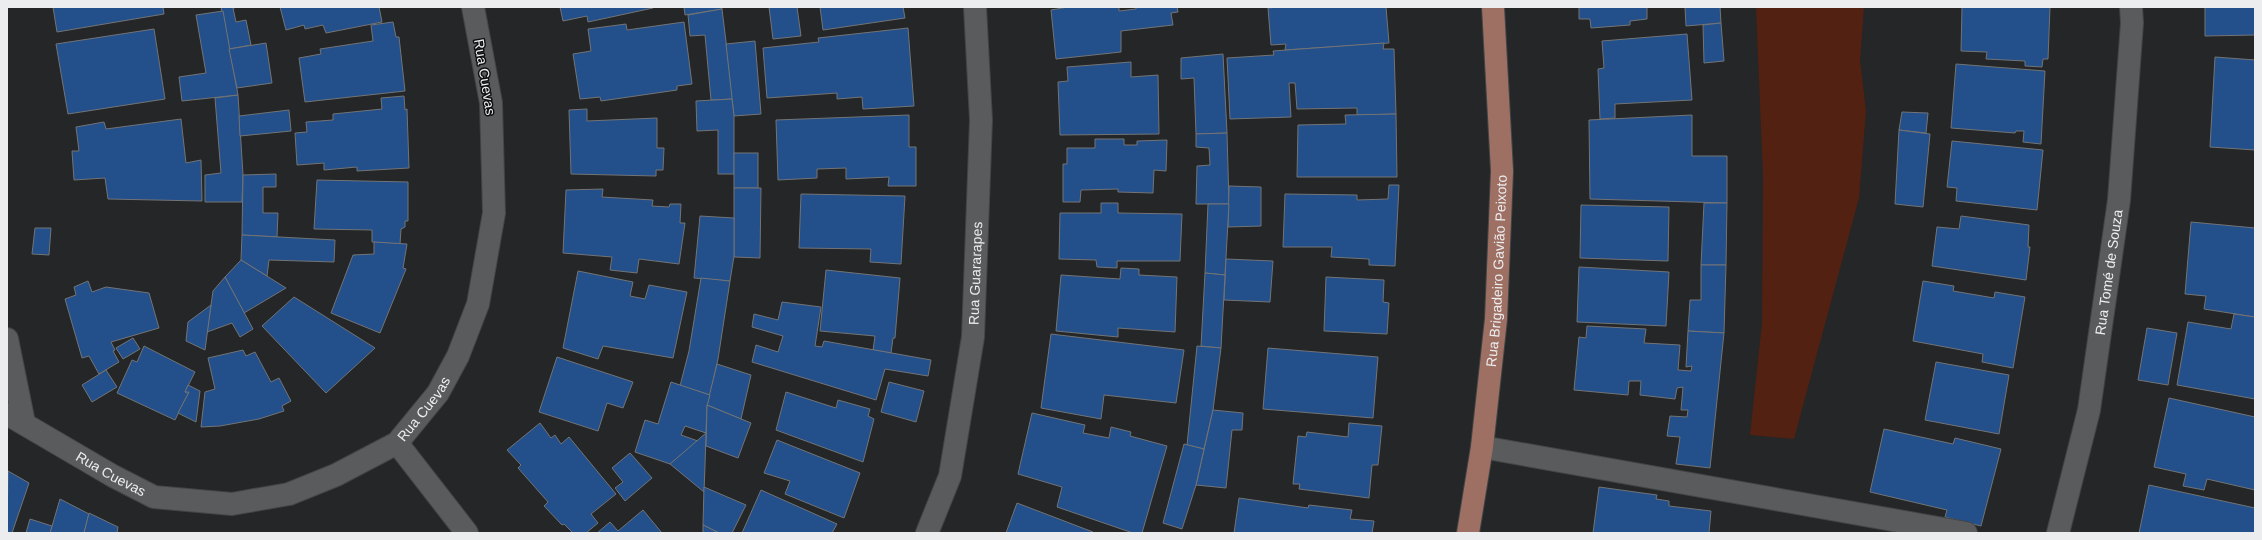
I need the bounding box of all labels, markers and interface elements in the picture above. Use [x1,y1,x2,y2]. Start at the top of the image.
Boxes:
street label: Rua Cuevas [471,38,499,116]
street label: Rua Brigadeiro Gavião Peixoto [1483,174,1510,368]
street label: Rua Tomé de Souza [2092,208,2126,336]
street label: Rua Guararapes [965,221,985,325]
street label: Rua Cuevas [394,374,453,444]
street label: Rua Cuevas [73,448,148,499]

